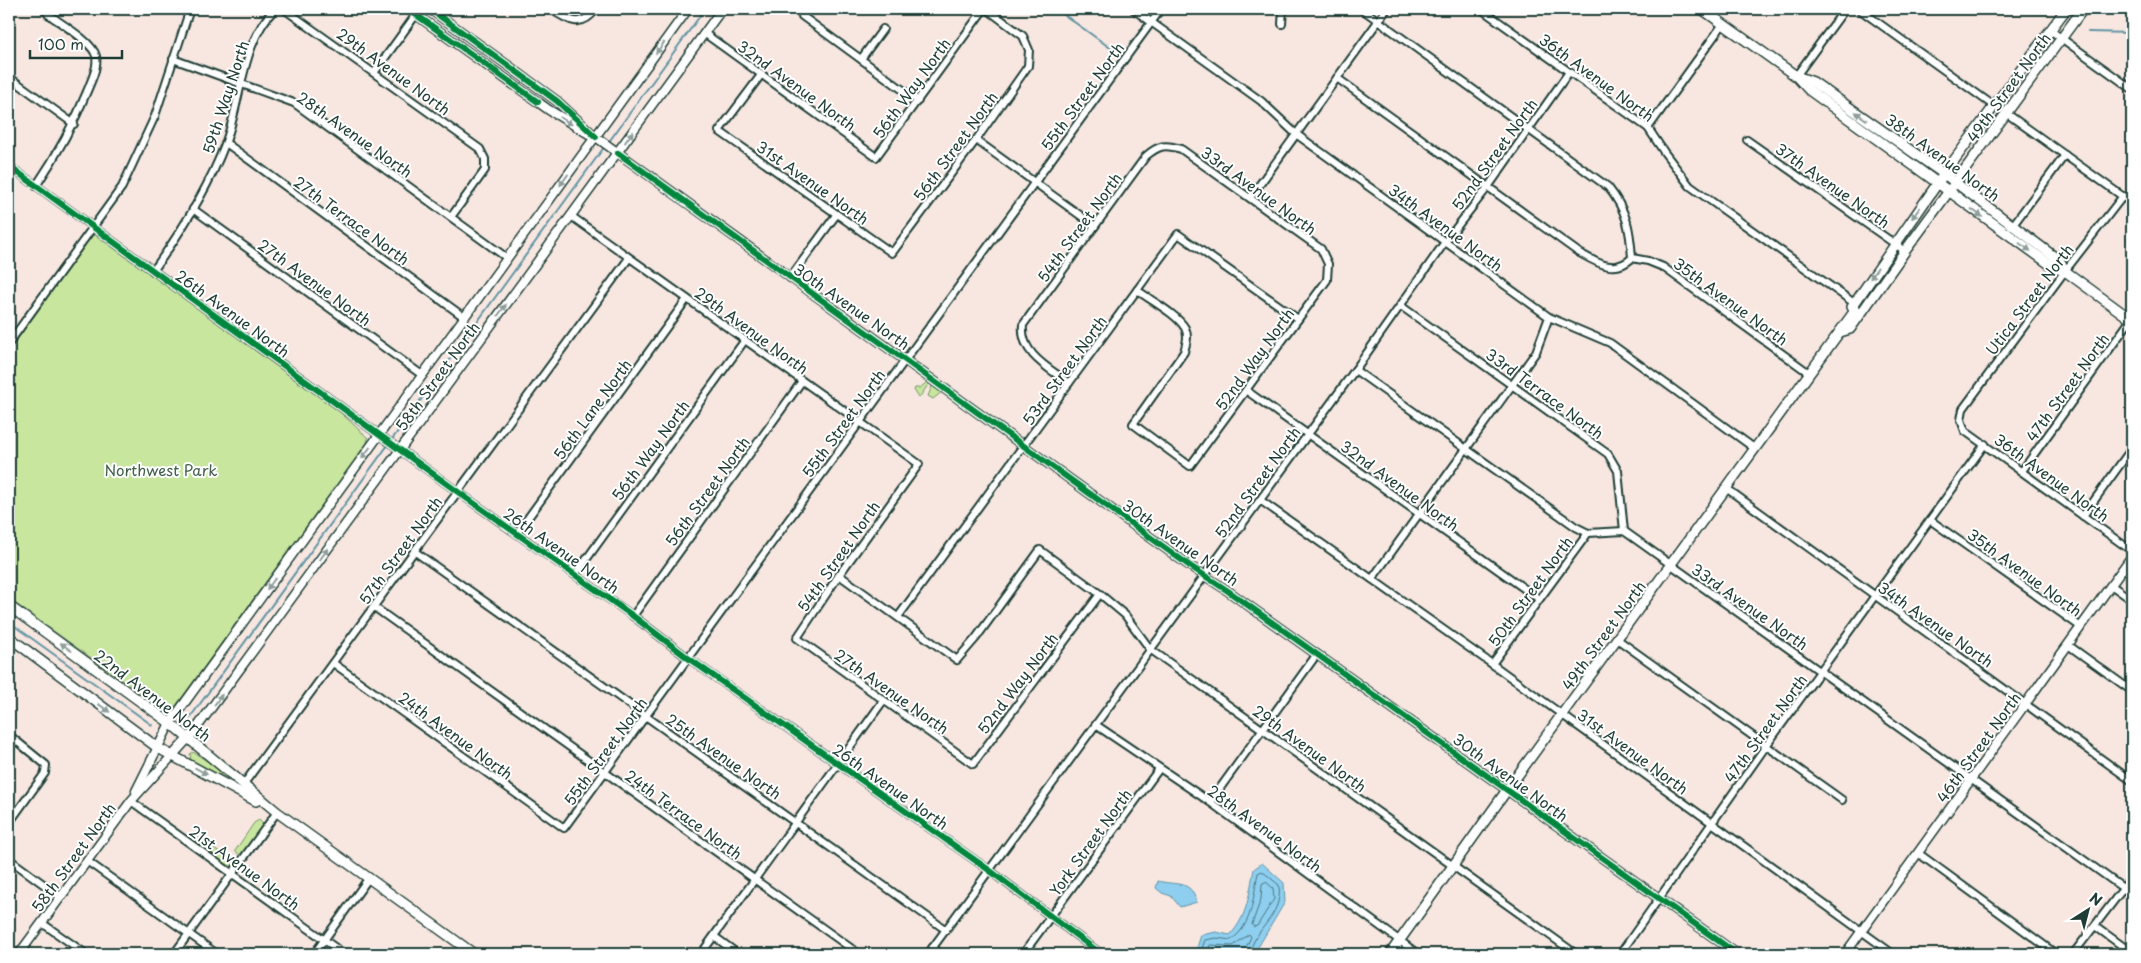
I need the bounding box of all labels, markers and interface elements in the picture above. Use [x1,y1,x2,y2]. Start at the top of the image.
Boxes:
street label: 29th Avenue North [332,22,456,120]
street label: 36th Avenue North [1535,27,1659,127]
scale bar [30,28,122,60]
street label: 49th Street North [1960,28,2056,146]
text: 100 m [38,32,84,55]
street label: 56th Way North [867,33,955,143]
street label: 32nd Avenue North [733,34,861,136]
street label: 59th Way North [196,37,254,157]
street label: 55th Street North [1035,37,1129,155]
one-way arrow [655,41,665,55]
street label: 28th Avenue North [293,85,417,183]
street label: 56th Street North [907,86,1003,206]
street label: 52nd Street North [1446,93,1542,215]
street label: 38th Avenue North [1881,107,2005,207]
one-way arrow [1855,110,1868,121]
one-way arrow [559,116,572,126]
one-way arrow [624,131,635,144]
street label: 31st Avenue North [752,134,874,230]
street label: 37th Avenue North [1771,137,1895,233]
street label: 33rd Avenue North [1196,140,1322,240]
street label: 54th Street North [1031,167,1127,287]
street label: 27th Terrace North [289,170,415,270]
one-way arrow [559,173,569,187]
street label: 34th Avenue North [1384,178,1508,276]
one-way arrow [1911,206,1921,220]
one-way arrow [1970,207,1983,218]
street label: 27th Avenue North [254,233,376,331]
street label: Utica Street North [1979,239,2079,359]
one-way arrow [2019,242,2032,252]
street label: 35th Avenue North [1669,252,1793,350]
street label: 30th Avenue North [789,257,915,355]
street label: 26th Avenue North [171,264,295,362]
one-way arrow [1869,266,1879,280]
street label: 29th Avenue North [690,281,814,379]
one-way arrow [497,303,507,317]
street label: 52nd Way North [1209,303,1299,415]
street label: 53rd Street North [1016,310,1112,430]
street label: 58th Street North [389,316,485,436]
street label: 47th Street North [2020,328,2114,446]
street label: 33rd Terrace North [1481,342,1609,444]
street label: 56th Lane North [547,354,637,464]
street label: 55th Street North [796,364,890,482]
street label: 56th Way North [606,395,694,505]
street label: 52nd Street North [1209,421,1305,543]
street label: 36th Avenue North [1990,427,2114,527]
street label: 56th Street North [659,431,755,551]
street label: 32nd Avenue North [1336,434,1464,536]
one-way arrow [361,446,371,460]
park label: Northwest Park [105,458,217,481]
street label: 57th Street North [353,491,447,609]
street label: 30th Avenue North [1118,493,1244,591]
street label: 54th Street North [791,496,885,616]
street label: 26th Avenue North [499,501,625,599]
street label: 35th Avenue North [1963,523,2087,621]
street label: 50th Street North [1482,531,1578,651]
one-way arrow [319,547,329,561]
street label: 33rd Avenue North [1687,557,1813,655]
street label: 49th Street North [1555,576,1651,694]
street label: 34th Avenue North [1874,576,1998,672]
one-way arrow [266,578,276,591]
street label: 52nd Way North [971,627,1063,739]
one-way arrow [59,642,73,652]
street label: 22nd Avenue North [90,643,216,747]
street label: 27th Avenue North [830,643,954,739]
street label: 47th Street North [1718,669,1812,787]
street label: 24th Avenue North [394,686,518,784]
street label: 46th Street North [1930,687,2026,807]
street label: 55th Street North [558,692,652,810]
one-way arrow [212,694,223,707]
street label: 29th Avenue North [1248,699,1372,797]
one-way arrow [97,702,110,713]
street label: 31st Avenue North [1573,703,1693,799]
street label: 25th Avenue North [662,708,786,804]
street label: 30th Avenue North [1449,727,1573,827]
street label: 26th Avenue North [828,737,954,835]
street label: 24th Terrace North [621,764,747,864]
one-way arrow [195,766,208,775]
street label: 28th Avenue North [1203,779,1327,877]
street label: York Street North [1043,784,1137,900]
street label: 58th Street North [25,797,121,917]
street label: 21st Avenue North [185,819,305,915]
north arrow [2064,886,2114,936]
text: N [2085,887,2107,911]

